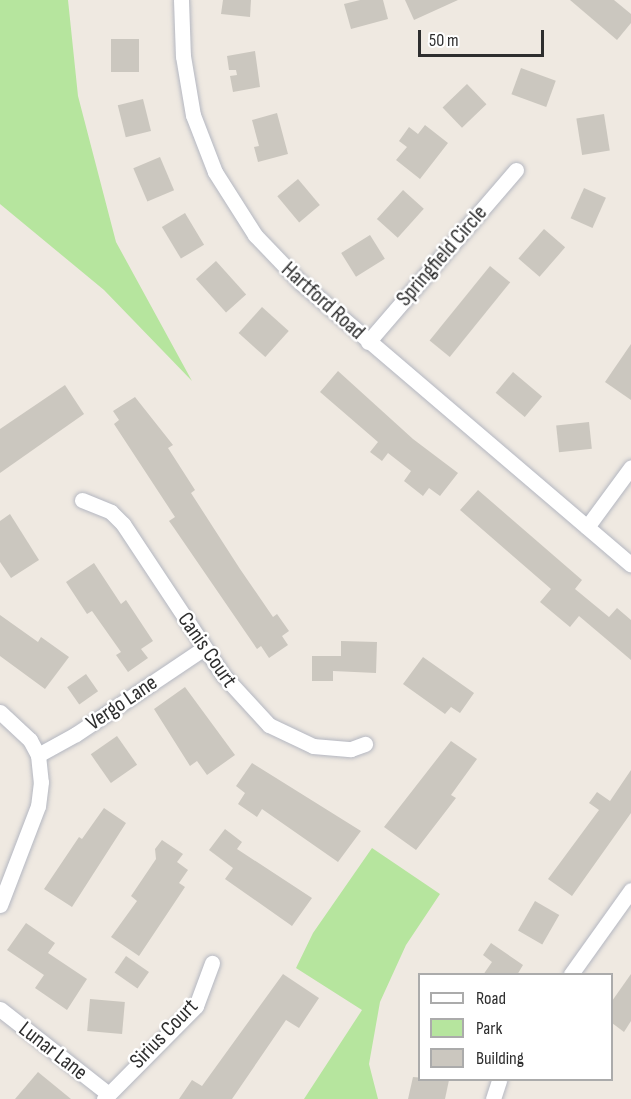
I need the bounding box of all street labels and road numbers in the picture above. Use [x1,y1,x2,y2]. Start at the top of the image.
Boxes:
street label: Springfield Circle [391,200,493,312]
street label: Hartford Road [276,257,370,345]
street label: Canis Court [172,607,242,693]
street label: Vergo Lane [81,670,163,736]
street label: Sirius Court [124,994,204,1074]
street label: Lunar Lane [13,1016,93,1086]

